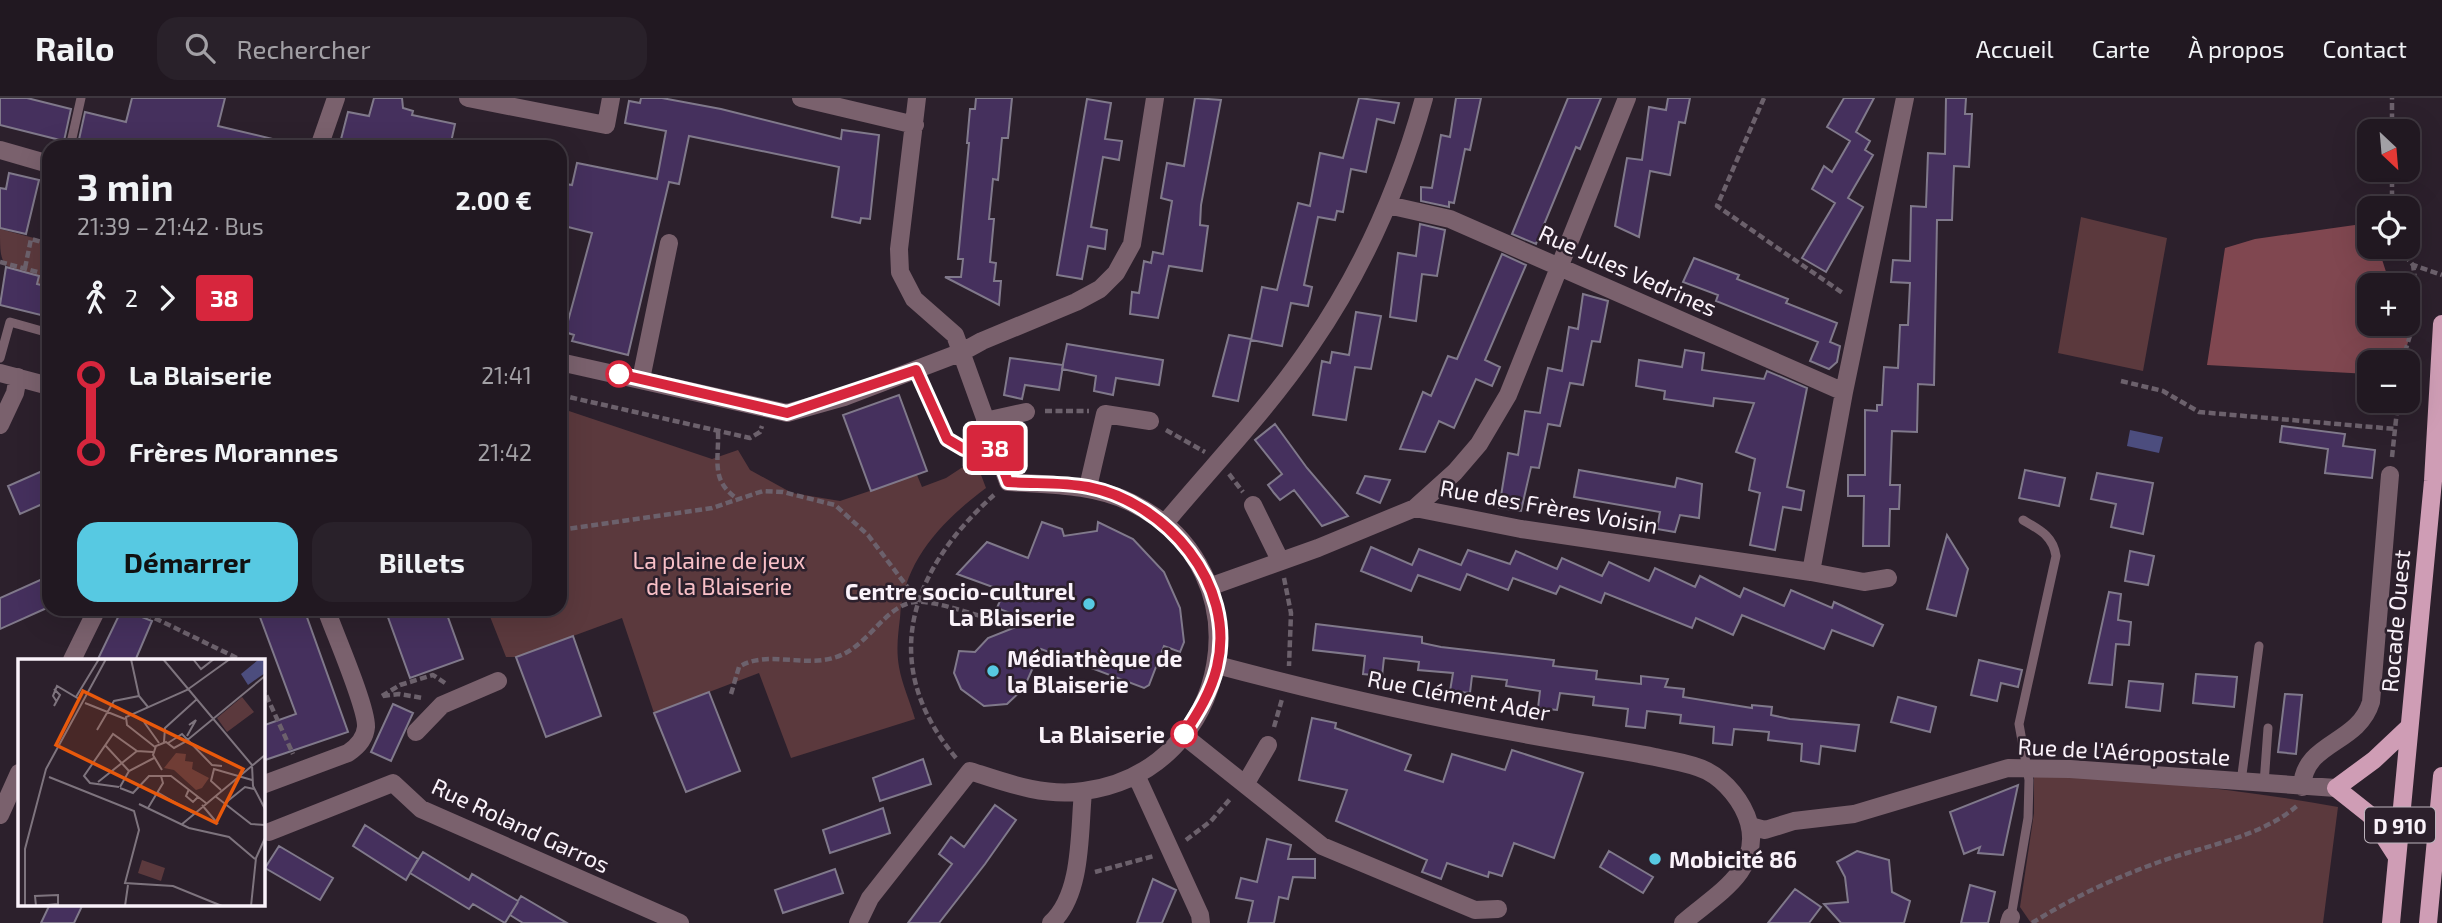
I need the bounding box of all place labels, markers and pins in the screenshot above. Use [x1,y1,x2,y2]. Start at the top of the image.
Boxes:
unlabelled marker [606,361,632,387]
place label: Centre socio-culturel La Blaiserie [845,577,1075,631]
marker: Centre socio-culturel La Blaiserie [1081,596,1097,612]
place label: Médiathèque de la Blaiserie [1007,644,1182,698]
marker: Médiathèque de la Blaiserie [985,663,1001,679]
place label: La Blaiserie [1039,720,1165,748]
marker: La Blaiserie [1171,721,1197,747]
place label: Mobicité 86 [1669,845,1797,873]
marker: Mobicité 86 [1647,851,1663,867]

